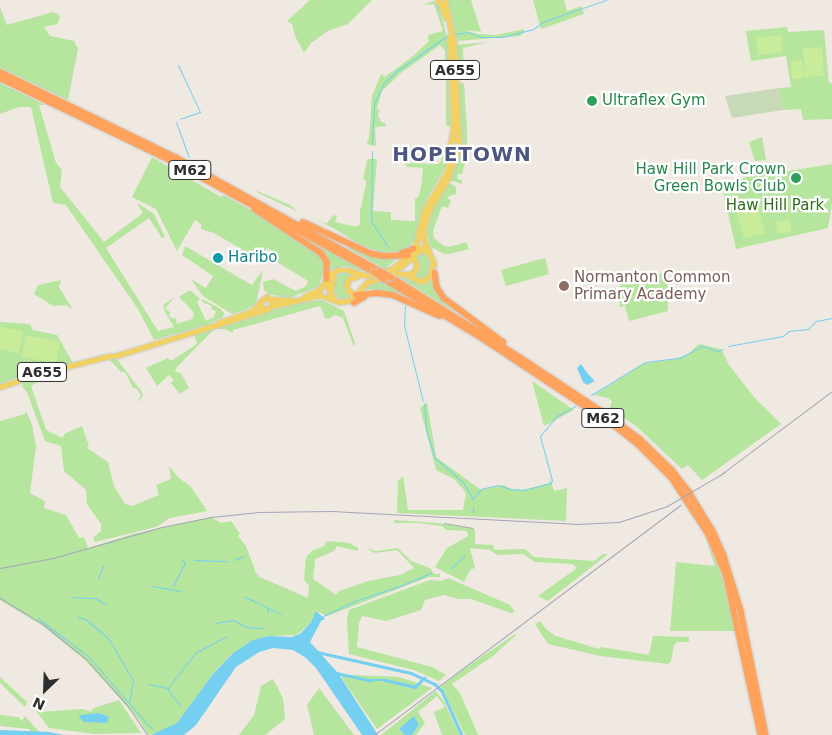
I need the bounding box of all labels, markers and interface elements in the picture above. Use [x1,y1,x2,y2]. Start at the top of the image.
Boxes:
road number: A655 [429,58,481,82]
place label: Ultraflex Gym [602,92,706,110]
marker: Ultraflex Gym [586,95,598,107]
district label: HOPETOWN [391,142,533,166]
road number: M62 [168,158,212,182]
place label: Haw Hill Park Crown Green Bowls Club [635,160,786,195]
marker: Haw Hill Park Crown Green Bowls Club [790,172,802,184]
park label: Haw Hill Park [726,197,824,215]
place label: Haribo [228,249,278,267]
marker: Haribo [212,252,224,264]
place label: Normanton Common Primary Academy [574,268,731,303]
marker: Normanton Common Primary Academy [558,280,570,292]
road number: A655 [16,361,68,384]
road number: M62 [580,406,626,429]
north arrow [20,665,70,715]
text: N [30,694,48,713]

